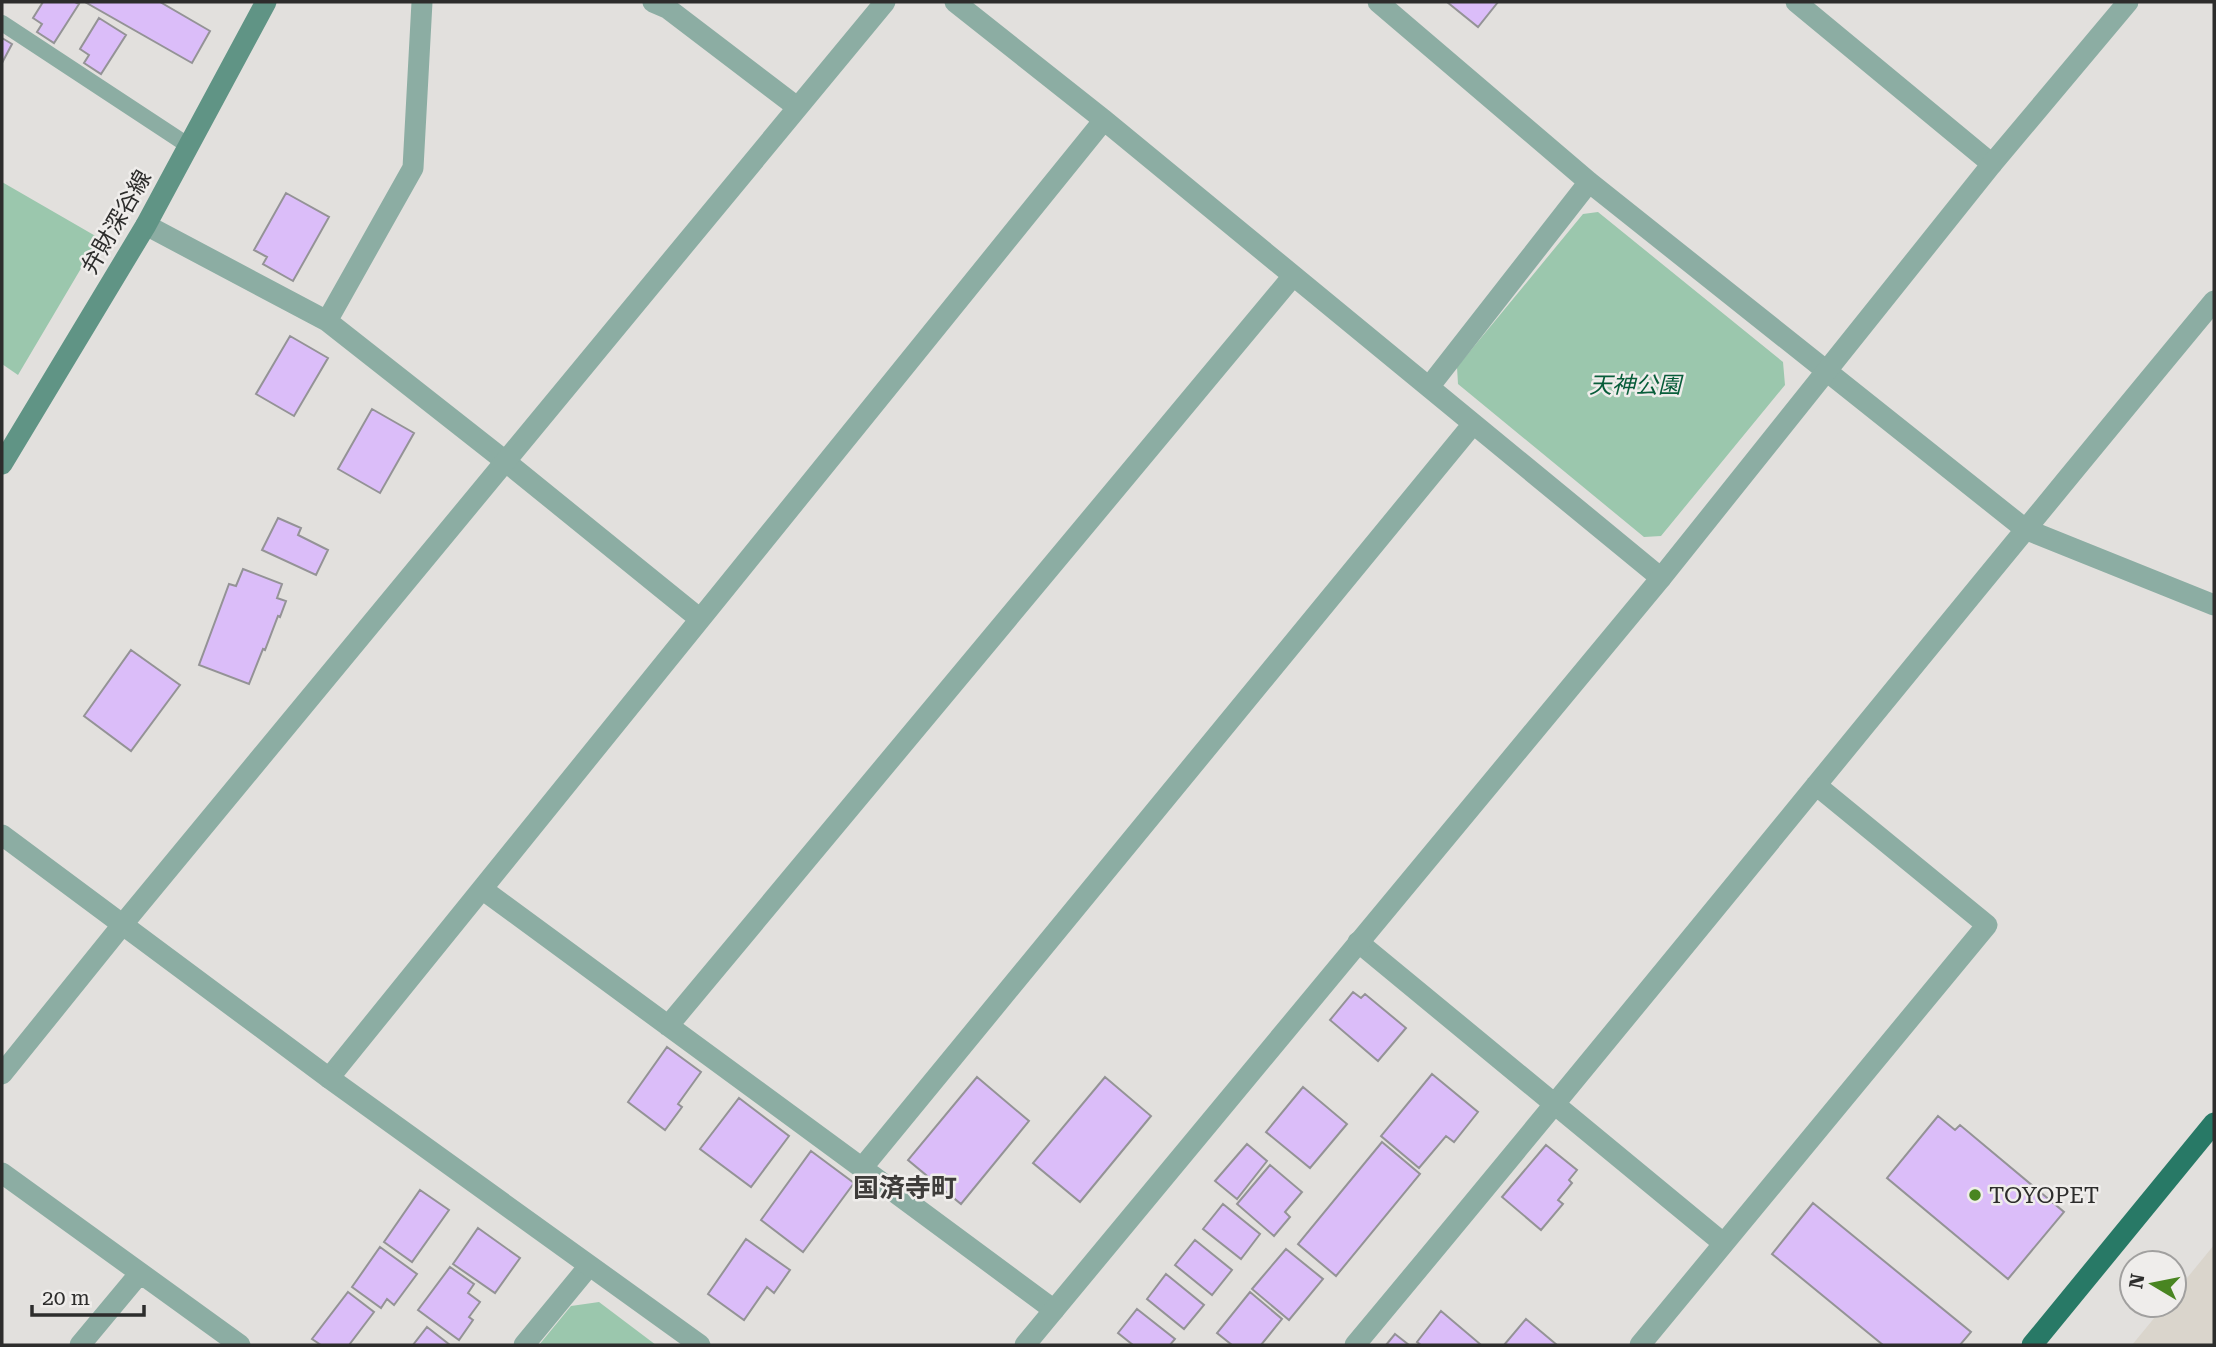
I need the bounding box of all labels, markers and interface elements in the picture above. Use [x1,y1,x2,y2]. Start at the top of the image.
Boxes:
street label: 弁財深谷線 [76,166,157,279]
park label: 天神公園 [1589,372,1684,399]
district label: 国済寺町 [853,1173,957,1203]
place label: TOYOPET [1989,1182,2099,1209]
marker: TOYOPET [1967,1187,1983,1203]
north arrow [2118,1249,2188,1319]
text: N [2124,1272,2149,1290]
scale bar [32,1274,144,1318]
text: 20 m [42,1286,90,1310]

